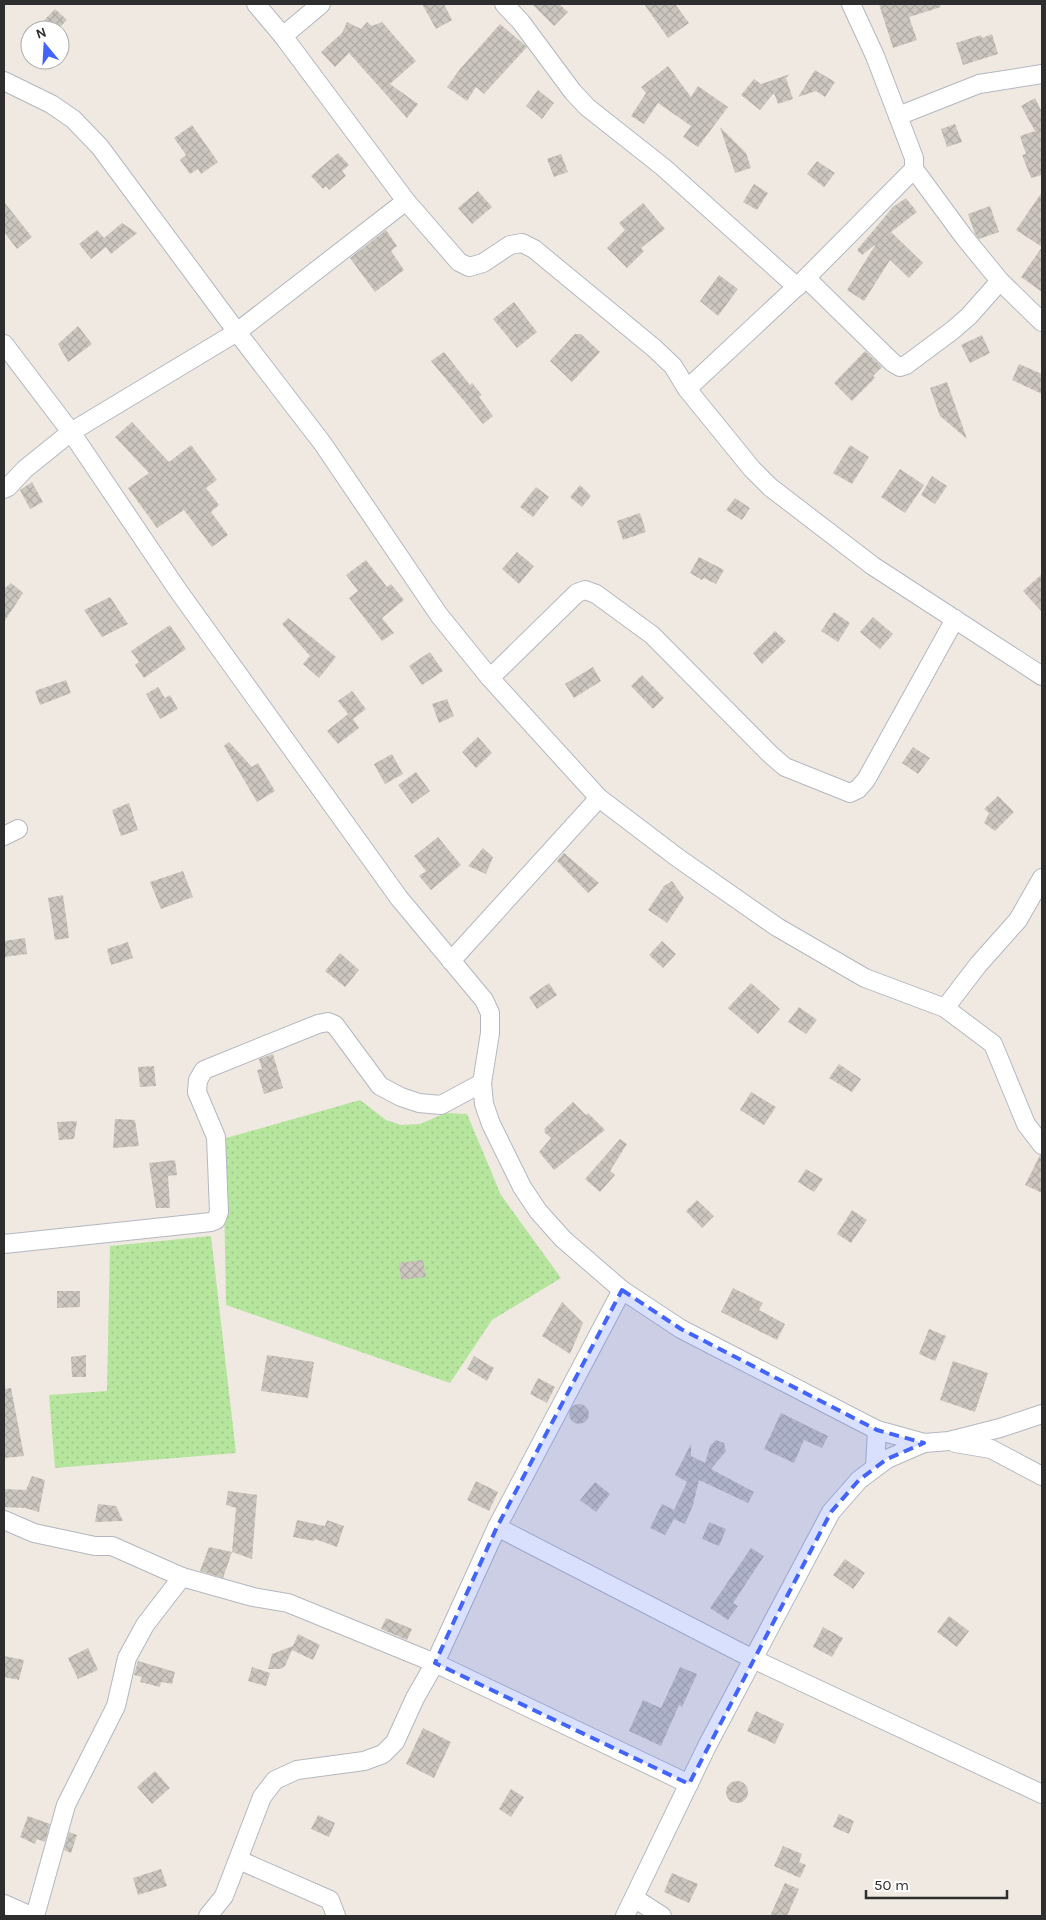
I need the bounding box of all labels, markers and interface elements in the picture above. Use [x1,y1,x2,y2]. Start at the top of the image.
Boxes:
north arrow [20,20,70,70]
text: N [34,23,49,43]
scale bar [866,1868,1007,1900]
text: 50 m [874,1876,909,1894]

